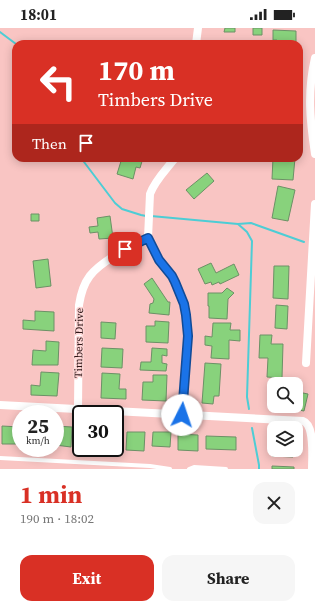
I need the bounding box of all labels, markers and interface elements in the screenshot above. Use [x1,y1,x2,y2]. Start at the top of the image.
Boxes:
text: 18:01 [20,4,57,25]
text: 170 m [98,51,175,89]
icon: left [32,56,84,108]
text: Timbers Drive [98,87,213,112]
icon: arrive [75,132,97,154]
text: Then [32,133,67,154]
pin [108,232,142,266]
icon: arrive [114,238,136,260]
street label: Timbers Drive [71,307,87,378]
map controls [267,377,303,457]
button: search [267,377,303,413]
position arrow [161,394,203,436]
speed limit sign: 30 [72,405,124,457]
text: 25 [27,412,49,440]
button: layers [267,421,303,457]
text: km/h [26,434,50,447]
text: 1 min [20,478,82,511]
button: close [253,482,295,524]
text: 190 m · 18:02 [20,510,94,527]
button: Exit [20,555,154,601]
button: Share [162,555,295,601]

